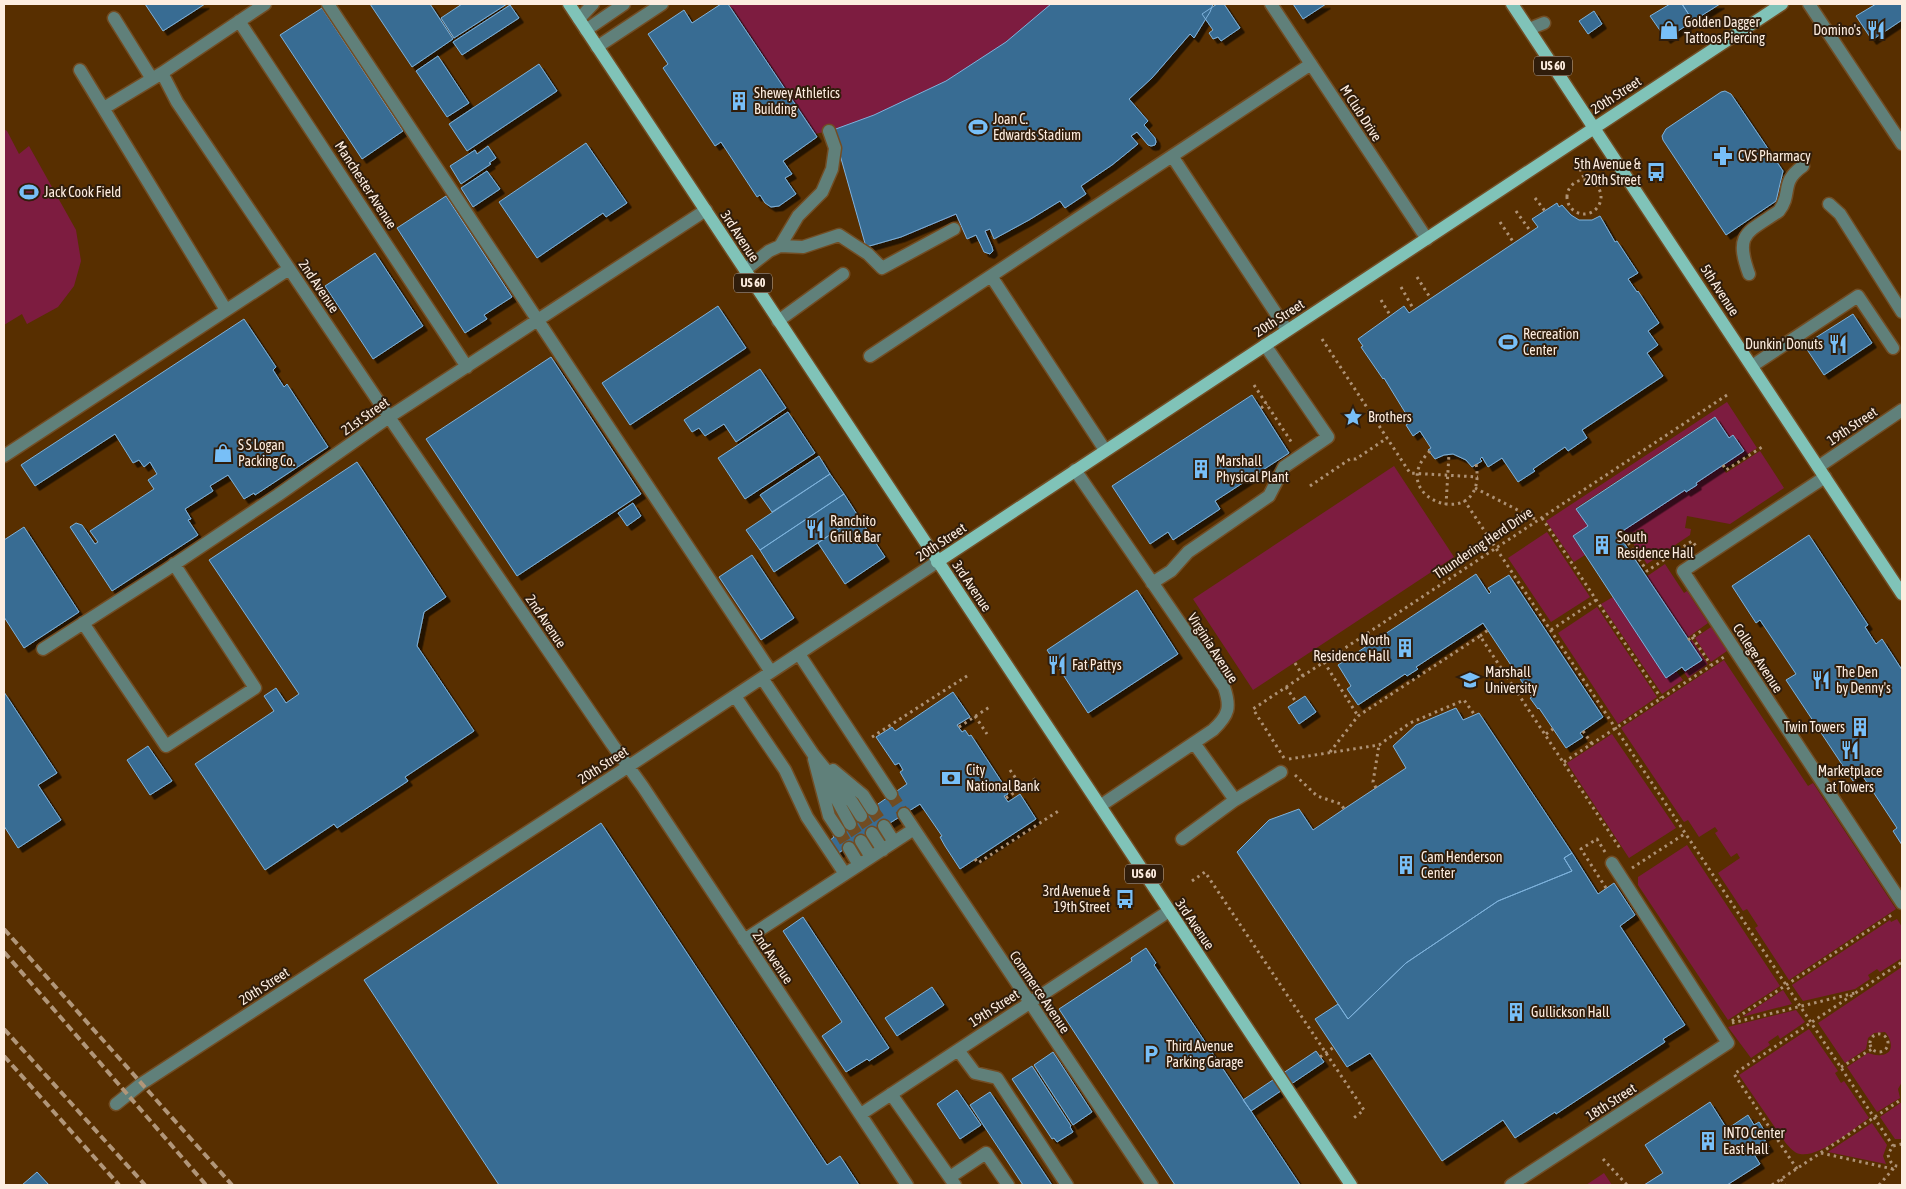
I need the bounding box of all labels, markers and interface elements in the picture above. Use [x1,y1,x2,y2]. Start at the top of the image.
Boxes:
place label: Golden Dagger Tattoos Piercing [1684,14,1765,46]
shop icon: Golden Dagger Tattoos Piercing [1658,19,1680,41]
restaurant icon: Domino's [1865,19,1887,41]
place label: Domino's [1813,22,1861,38]
road number: US 60 [1534,56,1572,76]
street label: 20th Street [1588,73,1644,117]
street label: M Club Drive [1337,82,1385,144]
place label: Shewey Athletics Building [754,85,840,117]
building icon: Shewey Athletics Building [728,90,750,112]
place label: Joan C. Edwards Stadium [993,111,1081,143]
sports icon: Joan C. Edwards Stadium [967,116,989,138]
street label: Manchester Avenue [332,138,400,232]
pharmacy icon: CVS Pharmacy [1712,145,1734,167]
place label: CVS Pharmacy [1738,148,1811,164]
place label: 5th Avenue & 20th Street [1574,156,1642,188]
bus stop icon: 5th Avenue & 20th Street [1645,161,1667,183]
sports icon: Jack Cook Field [18,181,40,203]
place label: Jack Cook Field [44,184,121,200]
street label: 3rd Avenue [717,207,763,265]
street label: 2nd Avenue [295,256,343,316]
street label: 5th Avenue [1697,261,1743,319]
road number: US 60 [734,274,772,292]
street label: 20th Street [1251,296,1307,340]
place label: Recreation Center [1523,326,1579,358]
sports icon: Recreation Center [1497,331,1519,353]
restaurant icon: Dunkin' Donuts [1827,333,1849,355]
place label: Dunkin' Donuts [1745,336,1823,352]
street label: 21st Street [338,394,392,438]
street label: 19th Street [1824,404,1880,448]
place icon: Brothers [1342,406,1364,428]
place label: Brothers [1368,409,1412,425]
place label: S S Logan Packing Co. [238,437,295,469]
shop icon: S S Logan Packing Co. [212,442,234,464]
place label: Marshall Physical Plant [1216,453,1289,485]
building icon: Marshall Physical Plant [1190,458,1212,480]
street label: Thundering Herd Drive [1431,504,1535,582]
place label: Ranchito Grill & Bar [830,513,881,545]
restaurant icon: Ranchito Grill & Bar [804,518,826,540]
street label: 20th Street [913,520,969,564]
place label: South Residence Hall [1617,529,1694,561]
building icon: South Residence Hall [1591,534,1613,556]
street label: 3rd Avenue [949,557,995,615]
street label: 2nd Avenue [522,591,570,651]
street label: Virginia Avenue [1184,610,1242,686]
street label: College Avenue [1730,620,1786,696]
place label: North Residence Hall [1313,632,1390,664]
building icon: North Residence Hall [1394,637,1416,659]
restaurant icon: Fat Pattys [1046,654,1068,676]
place label: Fat Pattys [1072,657,1122,673]
place label: Marshall University [1485,664,1538,696]
place label: The Den by Denny's [1836,664,1891,696]
school or university icon: Marshall University [1459,669,1481,691]
restaurant icon: The Den by Denny's [1810,669,1832,691]
building icon: Twin Towers [1849,716,1871,738]
place label: Twin Towers [1784,719,1845,735]
restaurant icon: Marketplace at Towers [1839,739,1861,761]
street label: 20th Street [575,743,631,787]
place label: City National Bank [966,762,1040,794]
place label: Marketplace at Towers [1818,763,1882,795]
bank icon: City National Bank [940,767,962,789]
place label: Cam Henderson Center [1421,849,1503,881]
building icon: Cam Henderson Center [1395,854,1417,876]
road number: US 60 [1125,864,1163,884]
place label: 3rd Avenue & 19th Street [1043,883,1111,915]
bus stop icon: 3rd Avenue & 19th Street [1114,888,1136,910]
street label: 3rd Avenue [1172,895,1218,953]
street label: 2nd Avenue [749,927,797,987]
street label: Commerce Avenue [1007,948,1073,1036]
street label: 20th Street [236,964,292,1008]
street label: 19th Street [966,986,1022,1030]
building icon: Gullickson Hall [1505,1001,1527,1023]
place label: Gullickson Hall [1531,1004,1610,1020]
place label: Third Avenue Parking Garage [1166,1038,1243,1070]
parking icon: Third Avenue Parking Garage [1140,1043,1162,1065]
street label: 18th Street [1583,1080,1639,1124]
place label: INTO Center East Hall [1723,1125,1785,1157]
building icon: INTO Center East Hall [1697,1130,1719,1152]

